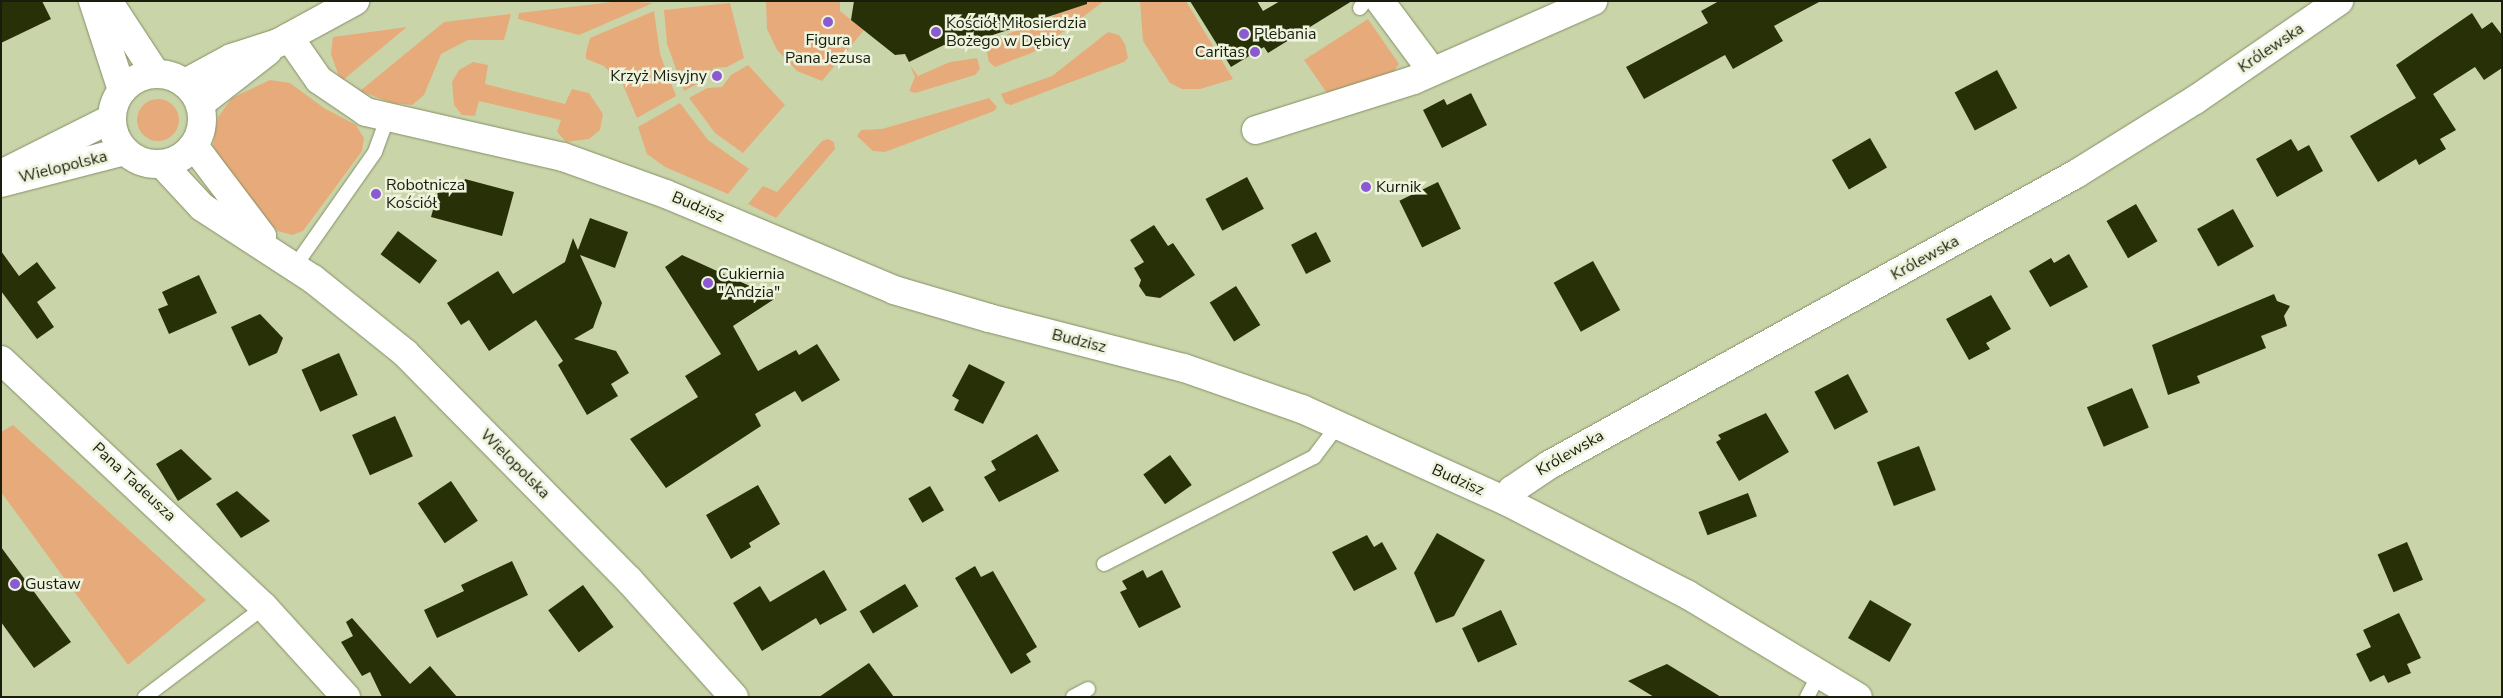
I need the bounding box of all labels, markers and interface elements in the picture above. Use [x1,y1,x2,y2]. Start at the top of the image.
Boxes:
place label: Kościół Miłosierdzia Bożego w Dębicy [946,13,1087,51]
marker: Figura Pana Jezusa [822,16,834,28]
street label: Królewska [2235,19,2307,77]
place label: Plebania [1254,24,1316,44]
marker: Kościół Miłosierdzia Bożego w Dębicy [930,26,942,38]
marker: Plebania [1238,28,1250,40]
place label: Figura Pana Jezusa [785,30,871,68]
place label: Caritas [1195,42,1245,62]
marker: Caritas [1249,46,1261,58]
place label: Krzyż Misyjny [610,66,707,86]
marker: Krzyż Misyjny [711,70,723,82]
street label: Wielopolska [17,147,109,187]
place label: Robotnicza Kościół [386,175,465,213]
place label: Kurnik [1376,177,1421,197]
marker: Kurnik [1360,181,1372,193]
street label: Budzisz [669,187,727,227]
marker: Robotnicza Kościół [370,188,382,200]
street label: Królewska [1888,231,1962,285]
place label: Cukiernia "Andzia" [718,264,785,302]
marker: Cukiernia "Andzia" [702,277,714,289]
street label: Budzisz [1050,325,1108,357]
street label: Wielopolska [476,425,554,503]
street label: Królewska [1533,426,1607,480]
street label: Pana Tadeusza [88,438,180,526]
street label: Budzisz [1429,460,1487,500]
place label: Gustaw [25,574,81,594]
marker: Gustaw [9,578,21,590]

